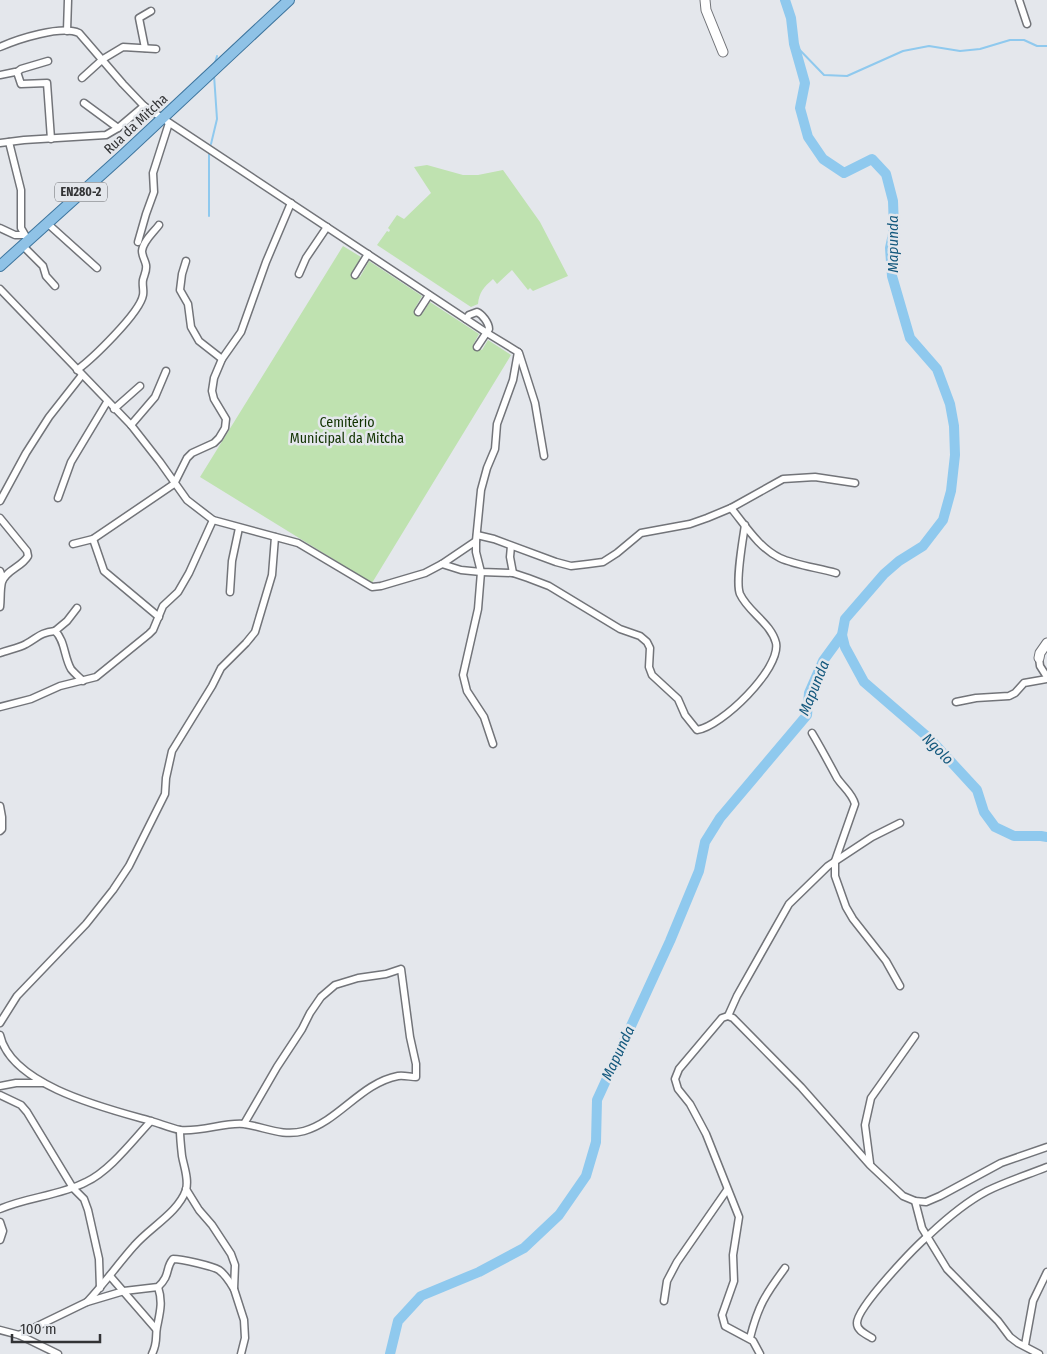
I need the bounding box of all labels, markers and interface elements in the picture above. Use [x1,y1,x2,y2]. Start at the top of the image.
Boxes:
street label: Rua da Mitcha [101,90,171,158]
road number: EN280-2 [55,182,107,202]
water label: Mapunda [884,215,902,273]
park label: Cemitério Municipal da Mitcha [290,414,404,447]
water label: Mapunda [795,658,833,718]
water label: Ngolo [919,730,957,768]
water label: Mapunda [598,1023,638,1083]
scale bar [12,1312,100,1344]
text: 100 m [20,1320,57,1338]

